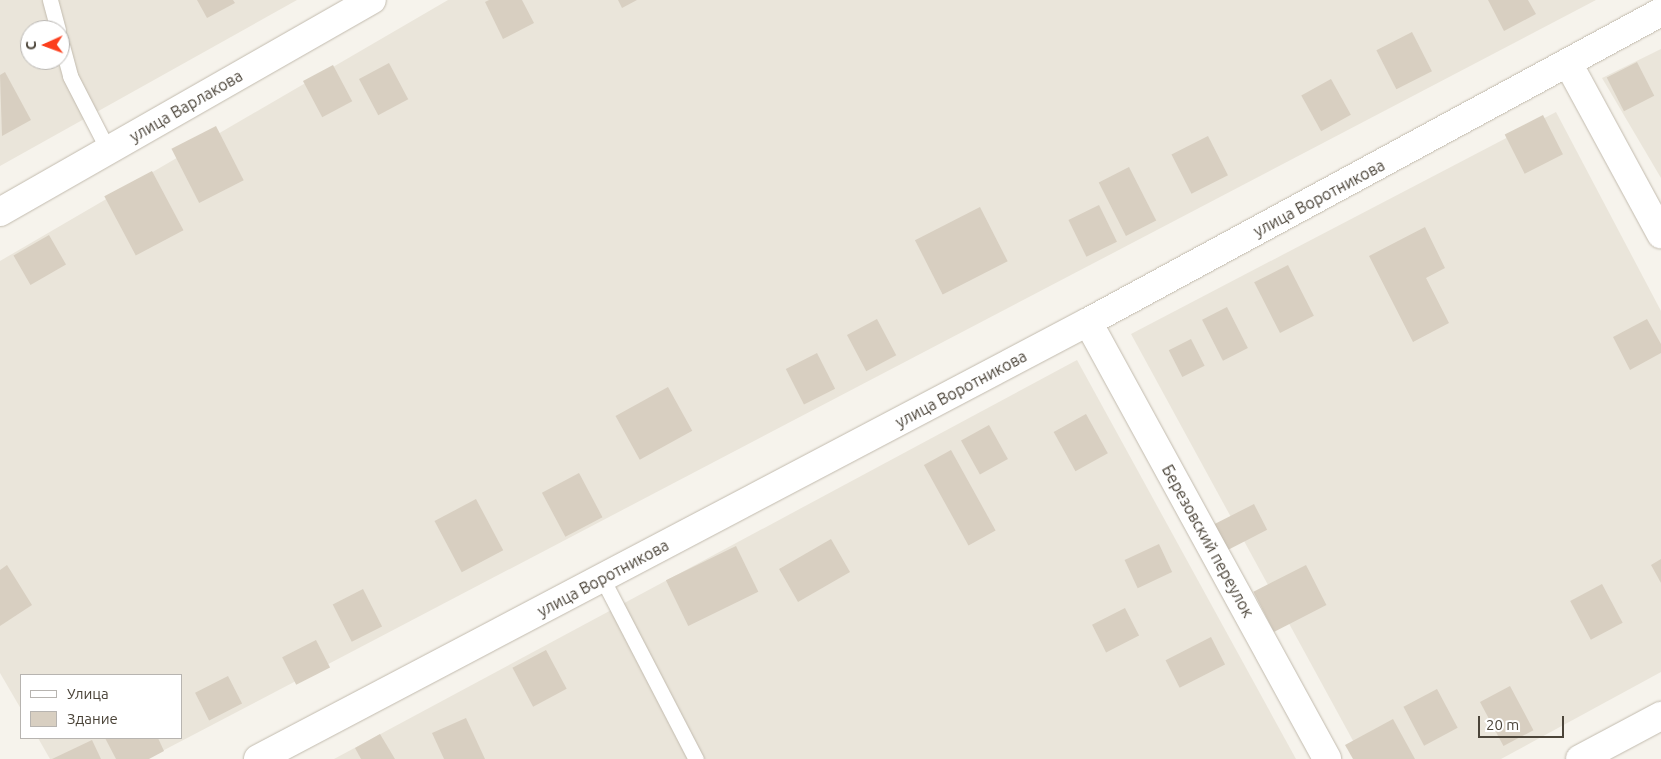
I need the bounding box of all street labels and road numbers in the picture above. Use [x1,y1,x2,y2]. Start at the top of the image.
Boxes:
street label: улица Варлакова [126,66,246,146]
street label: улица Воротникова [1250,155,1388,241]
street label: улица Воротникова [892,346,1030,432]
street label: Березовский переулок [1158,461,1258,621]
street label: улица Воротникова [534,535,672,621]

